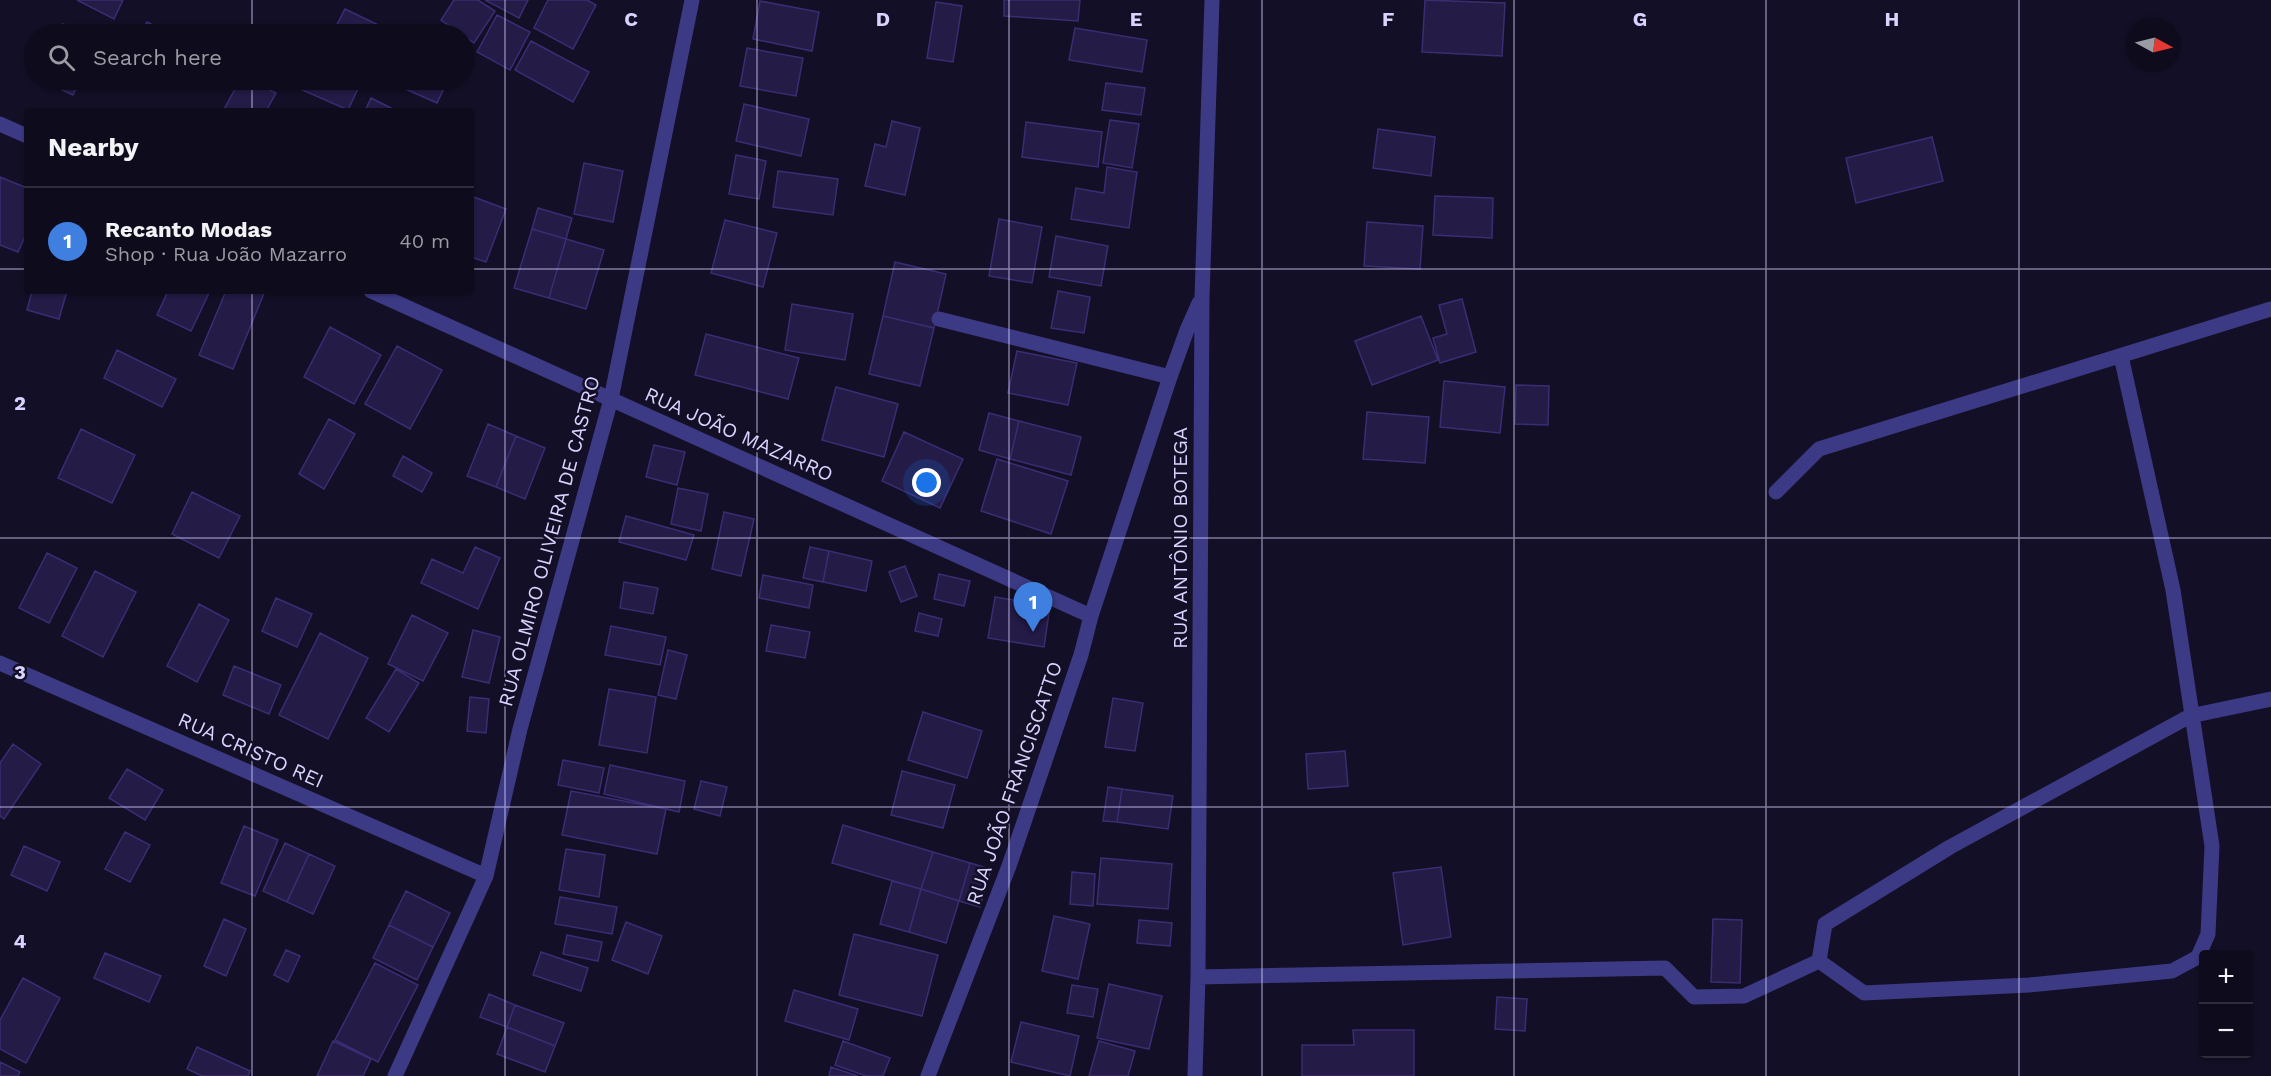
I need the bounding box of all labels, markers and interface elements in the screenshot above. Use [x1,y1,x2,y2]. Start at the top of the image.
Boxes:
text: C [624,7,638,31]
text: D [876,7,890,31]
text: E [1130,7,1142,31]
text: F [1382,7,1394,31]
text: G [1633,7,1647,31]
text: H [1885,7,1899,31]
north arrow [2127,18,2181,72]
search box [24,24,474,90]
icon: search [45,41,78,74]
text: Search here [93,45,222,70]
text: Nearby [48,132,139,162]
text: Recanto Modas [105,217,272,242]
text: 1 [63,229,72,253]
text: 40 m [399,229,450,253]
text: Shop · Rua João Mazarro [105,242,347,266]
street label: RUA OLMIRO OLIVEIRA DE CASTRO [493,373,605,709]
street label: RUA JOÃO MAZARRO [641,382,837,486]
text: 2 [14,391,26,415]
street label: RUA ANTÔNIO BOTEGA [1168,427,1192,649]
your location [912,468,941,497]
pin: 1 [1014,582,1052,632]
street label: RUA JOÃO FRANCISCATTO [961,658,1067,908]
text: 3 [14,660,26,684]
street label: RUA CRISTO REI [175,707,327,793]
text: 4 [14,929,27,953]
map controls [2199,950,2253,1058]
button: + [2199,950,2253,1004]
button: − [2199,1004,2253,1058]

